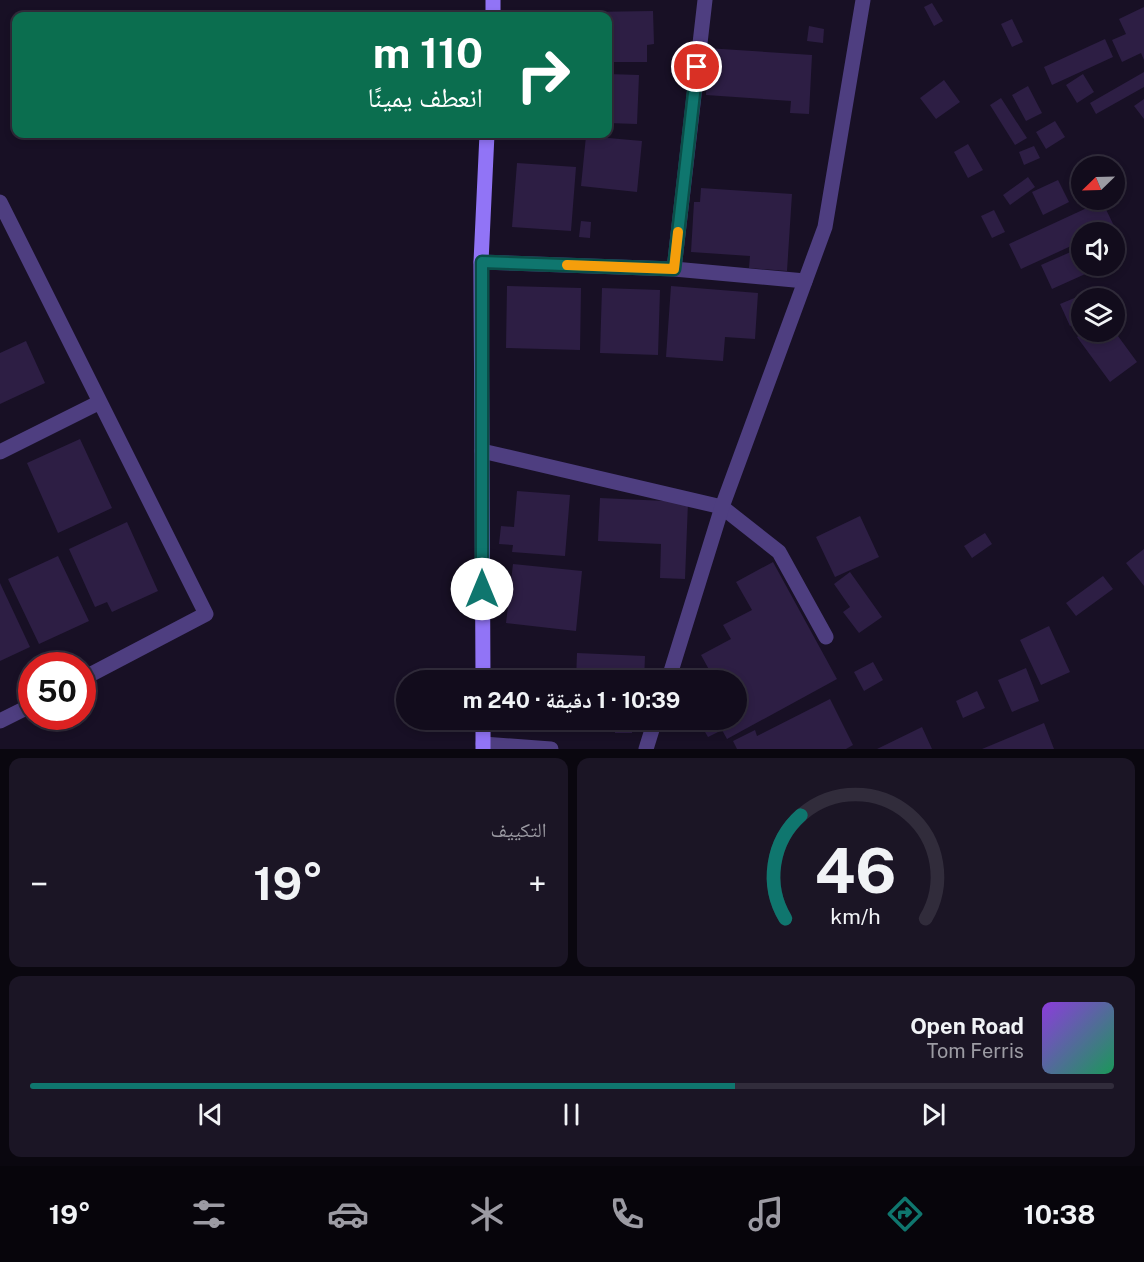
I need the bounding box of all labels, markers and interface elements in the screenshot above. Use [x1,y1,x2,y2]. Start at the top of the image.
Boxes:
text: 110 m [373,28,483,77]
icon: right [504,36,582,114]
pin [671,41,722,92]
icon: arrive [680,50,713,83]
text: انعطف يمينًا [368,81,483,113]
north arrow [1071,156,1125,210]
map controls [1071,156,1125,342]
button: sound [1071,222,1125,276]
button: layers [1071,288,1125,342]
position arrow [450,557,514,621]
speed limit sign: 50 [18,652,96,730]
text: 10:39 · 1 دقيقة · 240 m [463,687,680,713]
text: التكييف [490,818,547,842]
text: 46 [815,834,897,907]
text: 19° [253,857,323,910]
text: − [30,865,48,903]
text: + [528,865,547,903]
text: km/h [831,905,881,930]
text: Open Road [910,1013,1024,1039]
text: Tom Ferris [926,1039,1024,1063]
icon: previous [194,1098,227,1131]
icon: pause [555,1098,588,1131]
icon: next [917,1098,950,1131]
icon: filters [188,1193,230,1235]
icon: car [327,1193,369,1235]
icon: climate [466,1193,508,1235]
icon: phone [606,1193,648,1235]
icon: music [745,1193,787,1235]
icon: directions [884,1193,926,1235]
text: 19° [49,1198,91,1230]
text: 10:38 [1023,1198,1095,1230]

